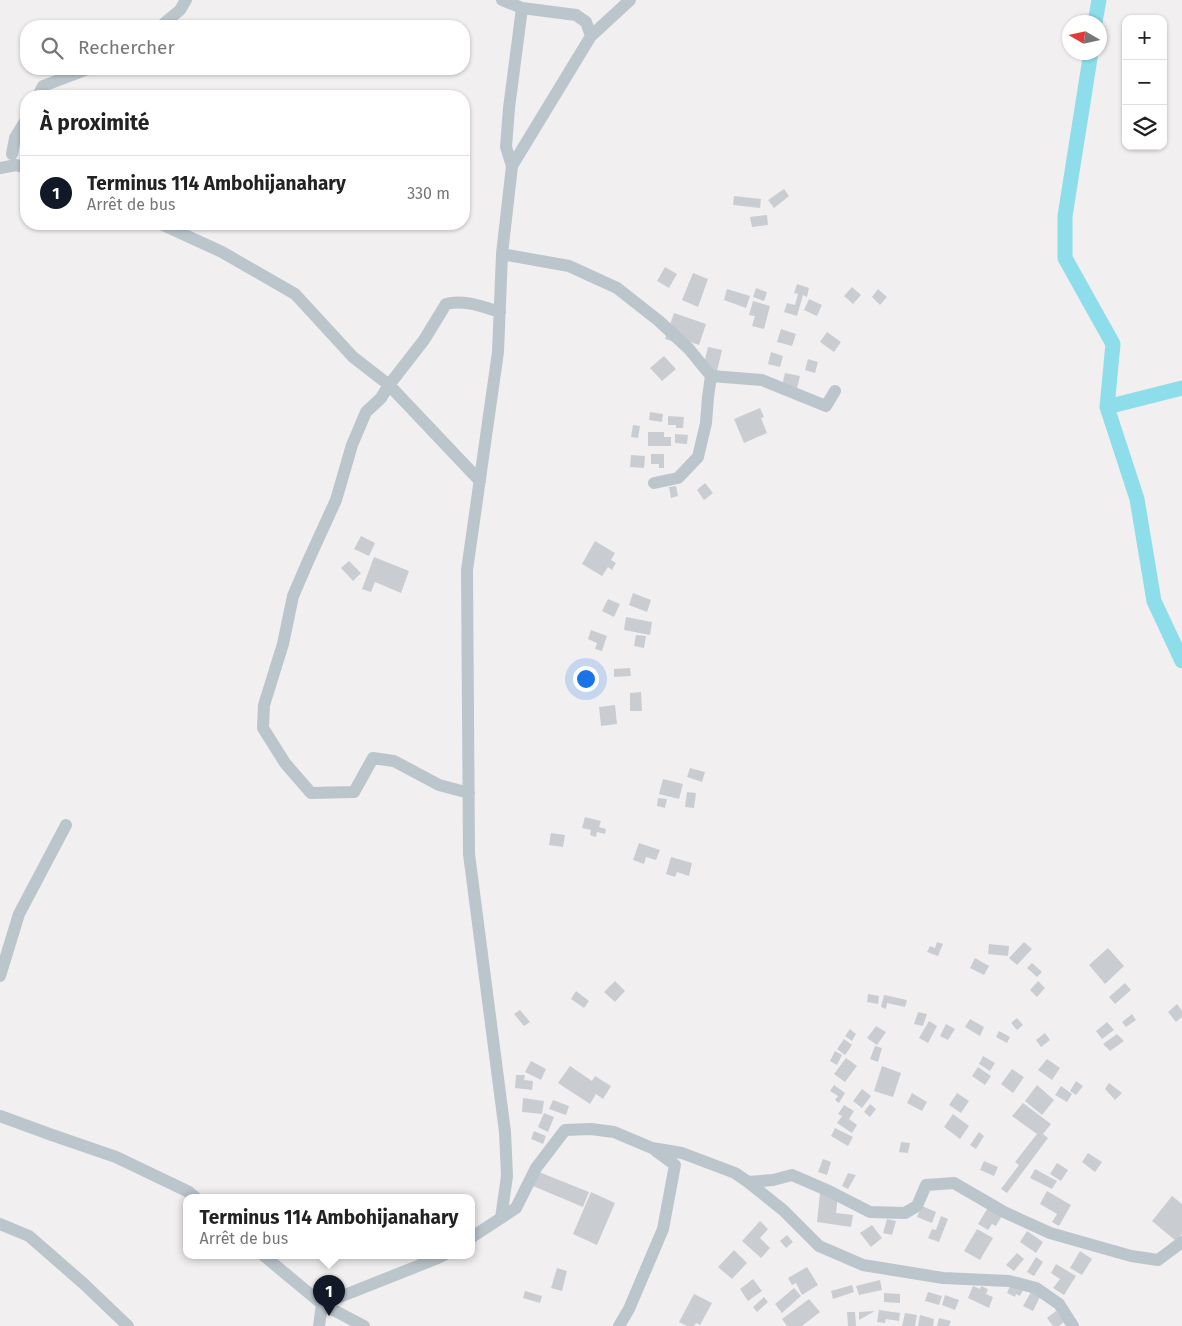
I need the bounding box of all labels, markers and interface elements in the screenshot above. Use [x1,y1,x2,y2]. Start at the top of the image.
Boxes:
north arrow [1062,15,1107,60]
map controls [1122,15,1167,150]
button: + [1122,15,1167,60]
search box [20,20,470,75]
icon: search [38,34,66,62]
text: Rechercher [78,36,175,59]
button: − [1122,60,1167,105]
button: layers [1122,105,1167,150]
text: À proximité [40,110,149,136]
text: Terminus 114 Ambohijanahary [87,172,346,195]
text: 1 [52,184,60,203]
text: 330 m [407,184,450,203]
text: Arrêt de bus [87,195,176,214]
your location [573,666,599,692]
popup [183,1194,475,1259]
text: Terminus 114 Ambohijanahary [200,1206,458,1229]
text: Arrêt de bus [200,1229,288,1248]
pin: 1 [313,1275,345,1316]

